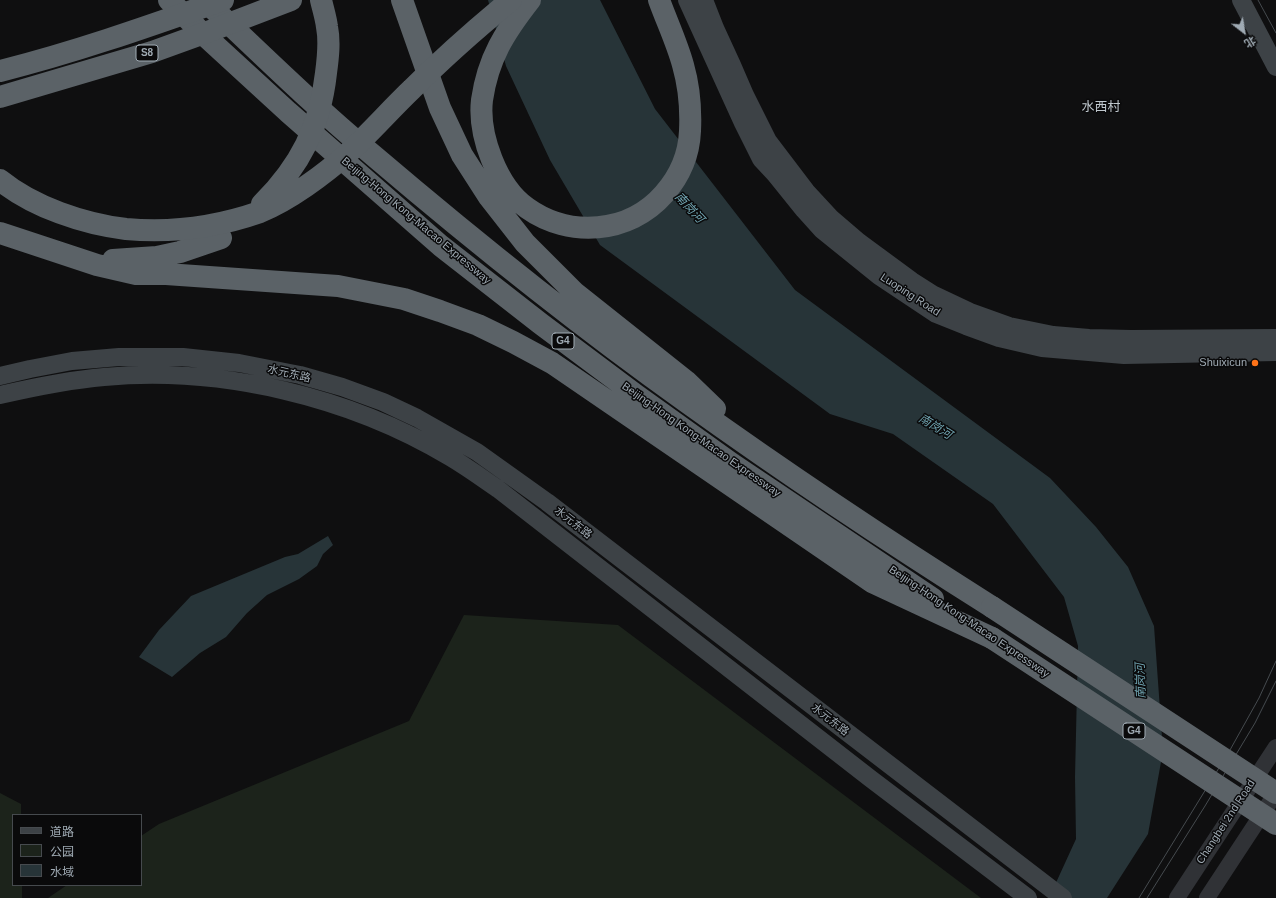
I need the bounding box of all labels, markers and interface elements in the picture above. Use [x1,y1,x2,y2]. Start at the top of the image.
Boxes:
north arrow [1224,12,1264,52]
text: 北 [1242,34,1258,50]
road number: S8 [136,45,158,61]
district label: 水西村 [1082,99,1120,115]
street label: Beijing-Hong Kong-Macao Expressway [339,155,493,287]
water label: 南岗河 [671,190,707,226]
street label: Luoping Road [878,271,942,319]
road number: G4 [552,333,574,349]
place label: Shuixicun [1199,356,1247,370]
marker: Shuixicun [1250,358,1260,368]
street label: 水元东路 [266,363,312,385]
street label: Beijing-Hong Kong-Macao Expressway [619,380,783,500]
water label: 南岗河 [916,412,954,442]
street label: 水元东路 [552,504,594,542]
street label: Beijing-Hong Kong-Macao Expressway [886,563,1052,681]
water label: 南岗河 [1133,663,1149,699]
street label: 水元东路 [809,701,851,739]
road number: G4 [1123,723,1145,739]
street label: Changbei 2nd Road [1194,777,1258,867]
legend [12,814,142,886]
text: 道路 [50,825,74,839]
text: 公园 [50,845,74,859]
text: 水域 [50,865,74,879]

